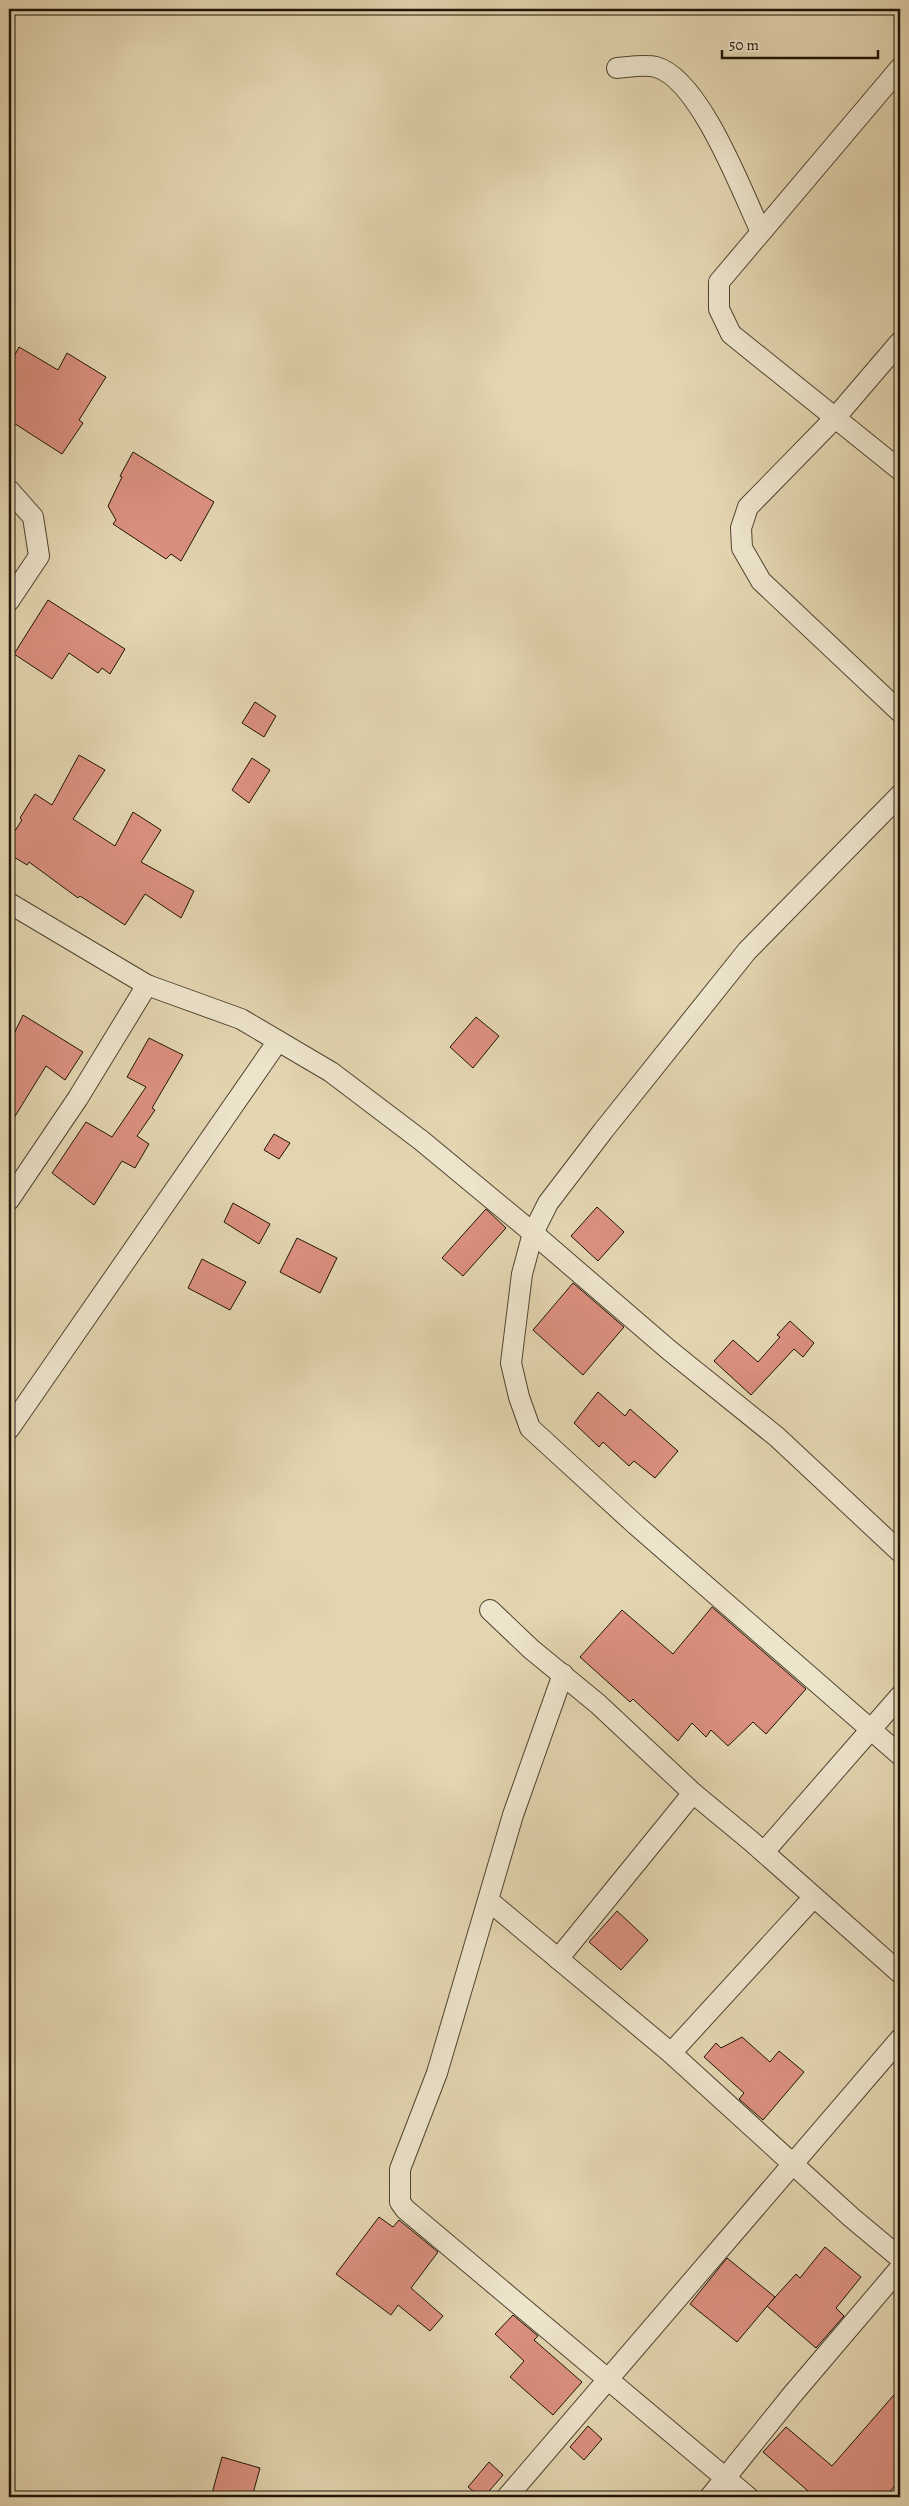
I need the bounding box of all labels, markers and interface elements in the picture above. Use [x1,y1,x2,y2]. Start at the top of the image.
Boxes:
scale bar [722,28,878,60]
text: 50 m [729,35,759,55]

